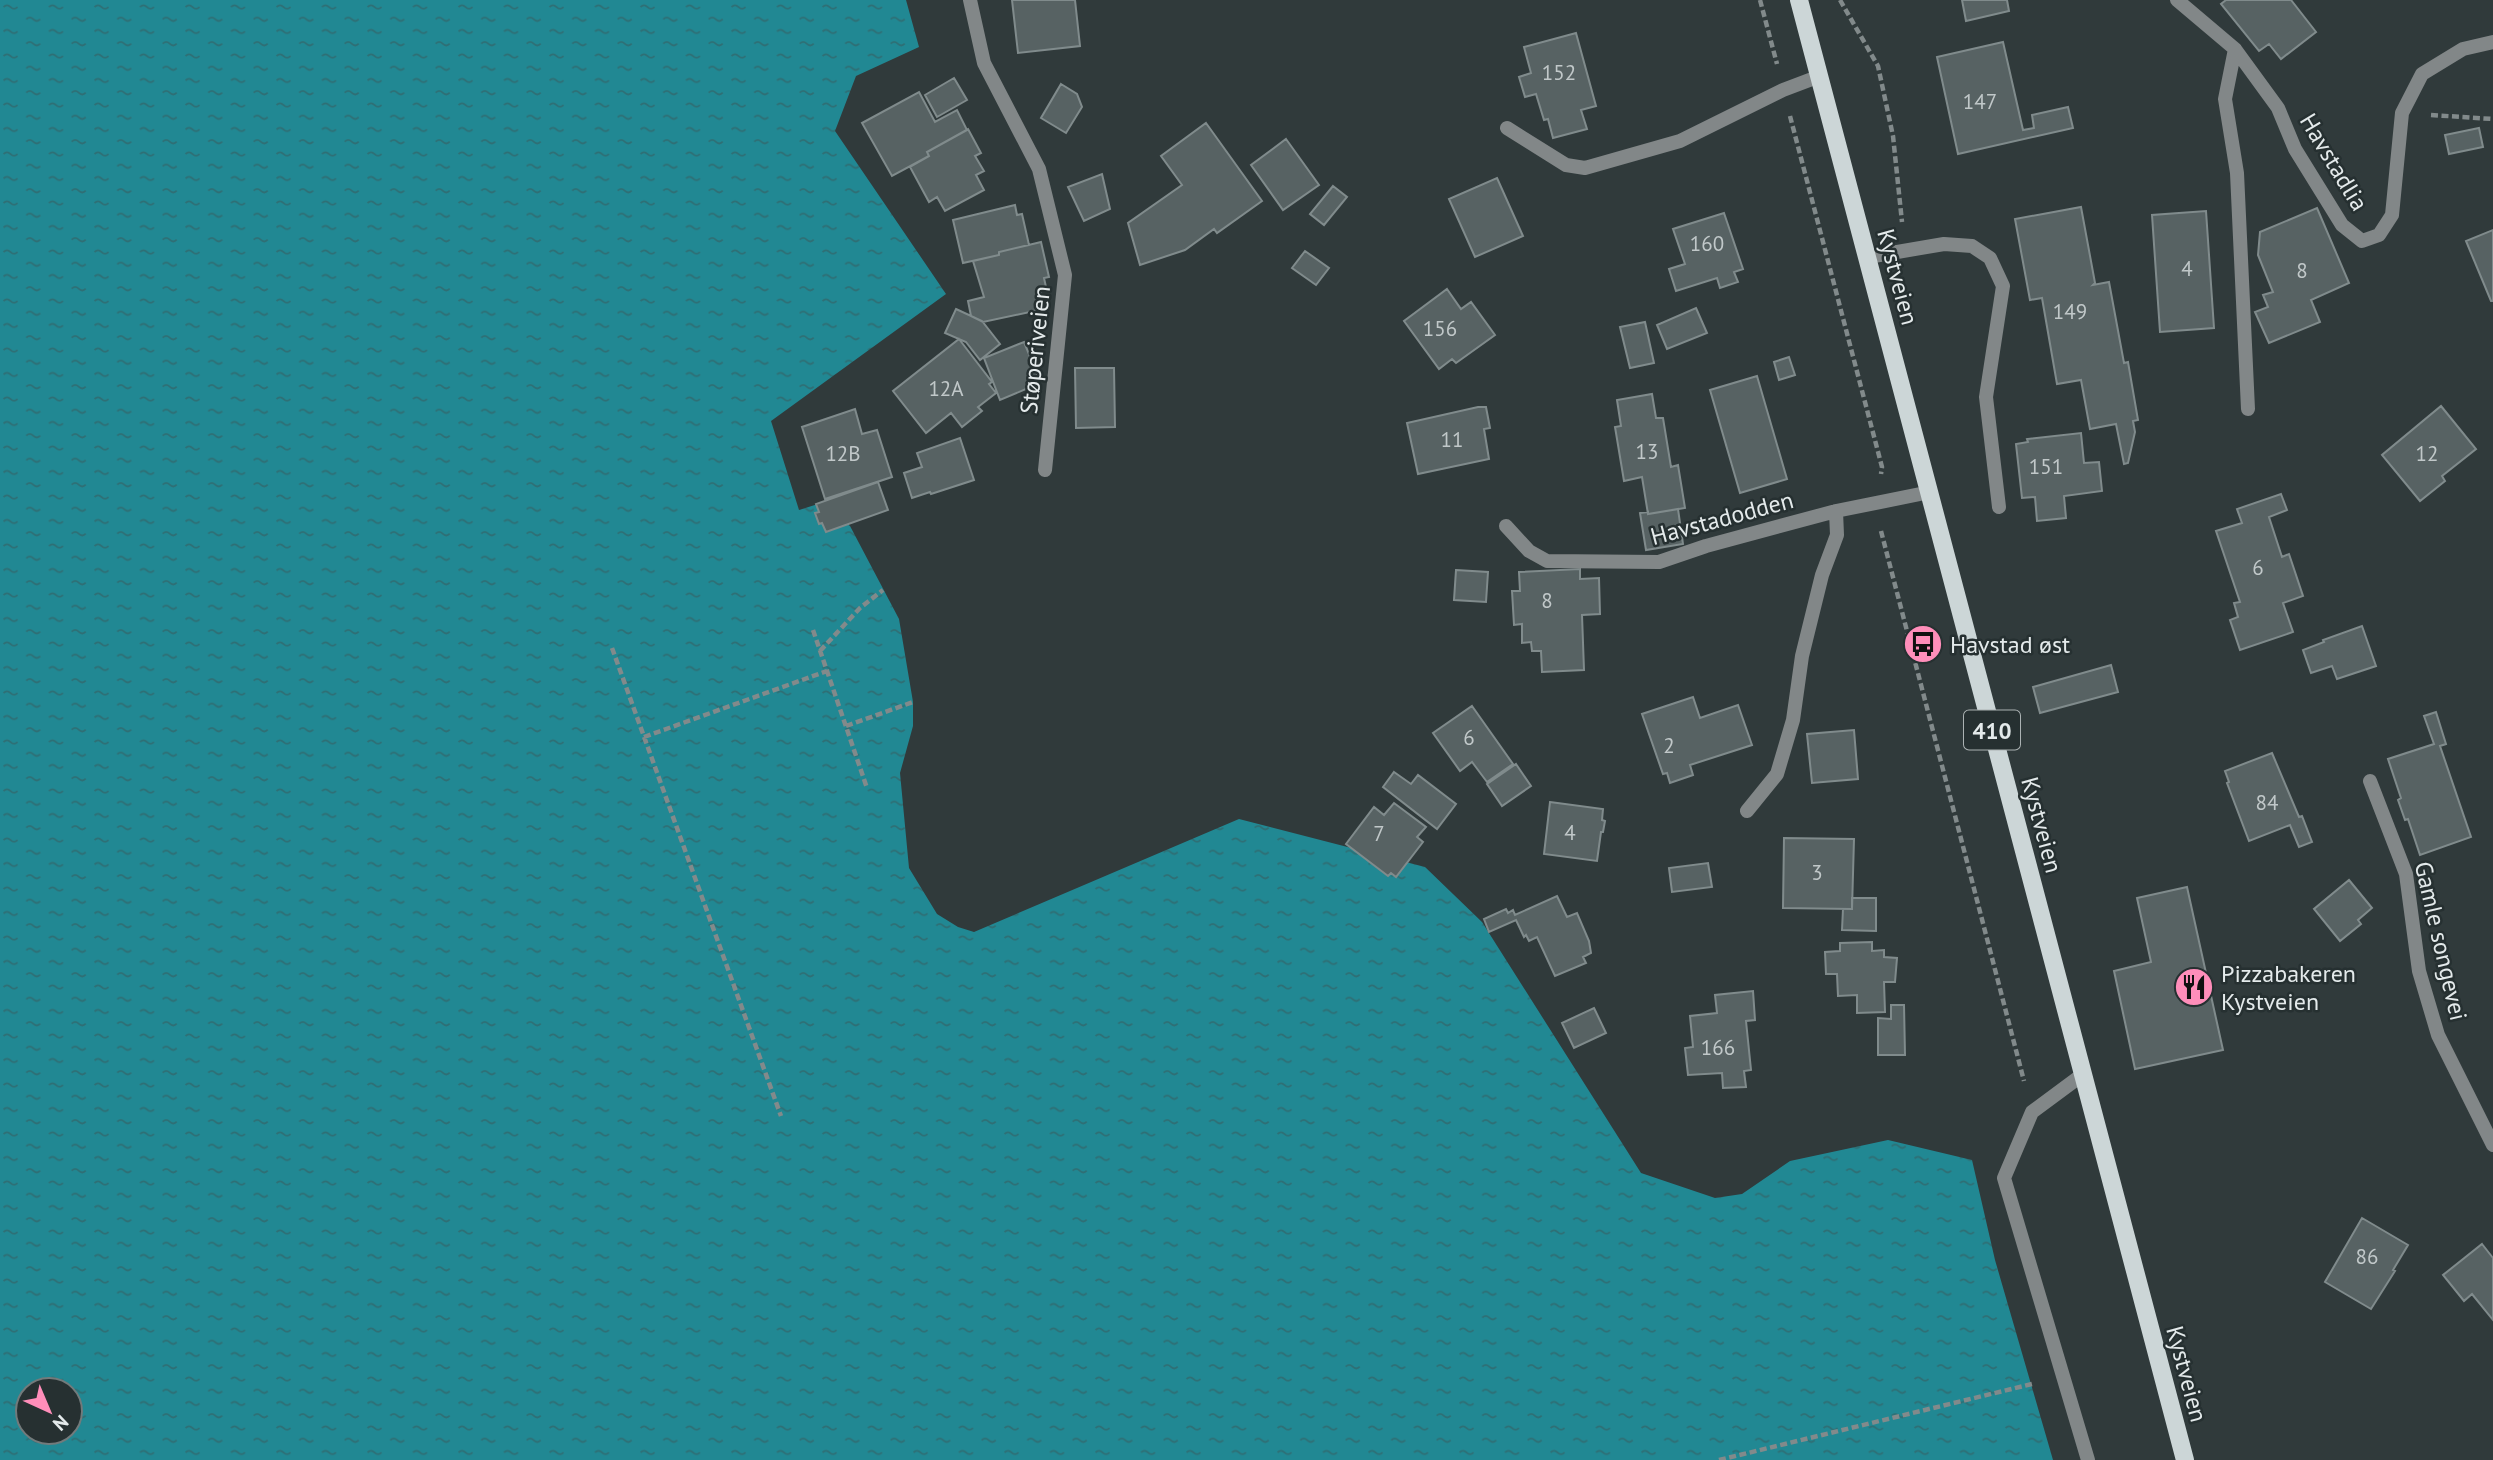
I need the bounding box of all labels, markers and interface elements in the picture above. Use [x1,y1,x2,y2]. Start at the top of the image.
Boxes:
house number: 152 [1542,59,1576,86]
house number: 147 [1963,88,1997,115]
street label: Havstadlia [2293,108,2375,216]
street label: Kystveien [1870,226,1926,328]
house number: 160 [1690,230,1724,257]
house number: 4 [2181,255,2193,282]
house number: 8 [2296,257,2308,284]
street label: Støperiveien [1013,284,1057,416]
house number: 149 [2053,298,2087,325]
house number: 156 [1423,315,1457,342]
house number: 12A [928,375,964,402]
house number: 11 [1441,426,1463,453]
house number: 13 [1636,438,1658,465]
house number: 12B [825,440,861,467]
house number: 12 [2416,440,2438,467]
house number: 151 [2029,453,2063,480]
street label: Havstadodden [1647,484,1797,552]
house number: 6 [2252,554,2264,581]
house number: 8 [1541,587,1553,614]
bus stop icon: Havstad øst [1902,623,1944,665]
place label: Havstad øst [1950,629,2070,660]
road number: 410 [1964,710,2020,750]
house number: 6 [1463,724,1475,751]
house number: 2 [1663,732,1675,759]
street label: Kystveien [2014,774,2070,876]
house number: 84 [2256,789,2278,816]
house number: 4 [1564,819,1576,846]
house number: 7 [1373,820,1385,847]
street label: Gamle songevei [2408,858,2474,1024]
house number: 3 [1811,859,1823,886]
place label: Pizzabakeren Kystveien [2221,958,2356,1017]
restaurant icon: Pizzabakeren Kystveien [2173,966,2215,1008]
house number: 166 [1701,1034,1735,1061]
house number: 86 [2356,1243,2378,1270]
street label: Kystveien [2159,1323,2215,1425]
north arrow [14,1376,84,1446]
text: N [48,1410,74,1436]

